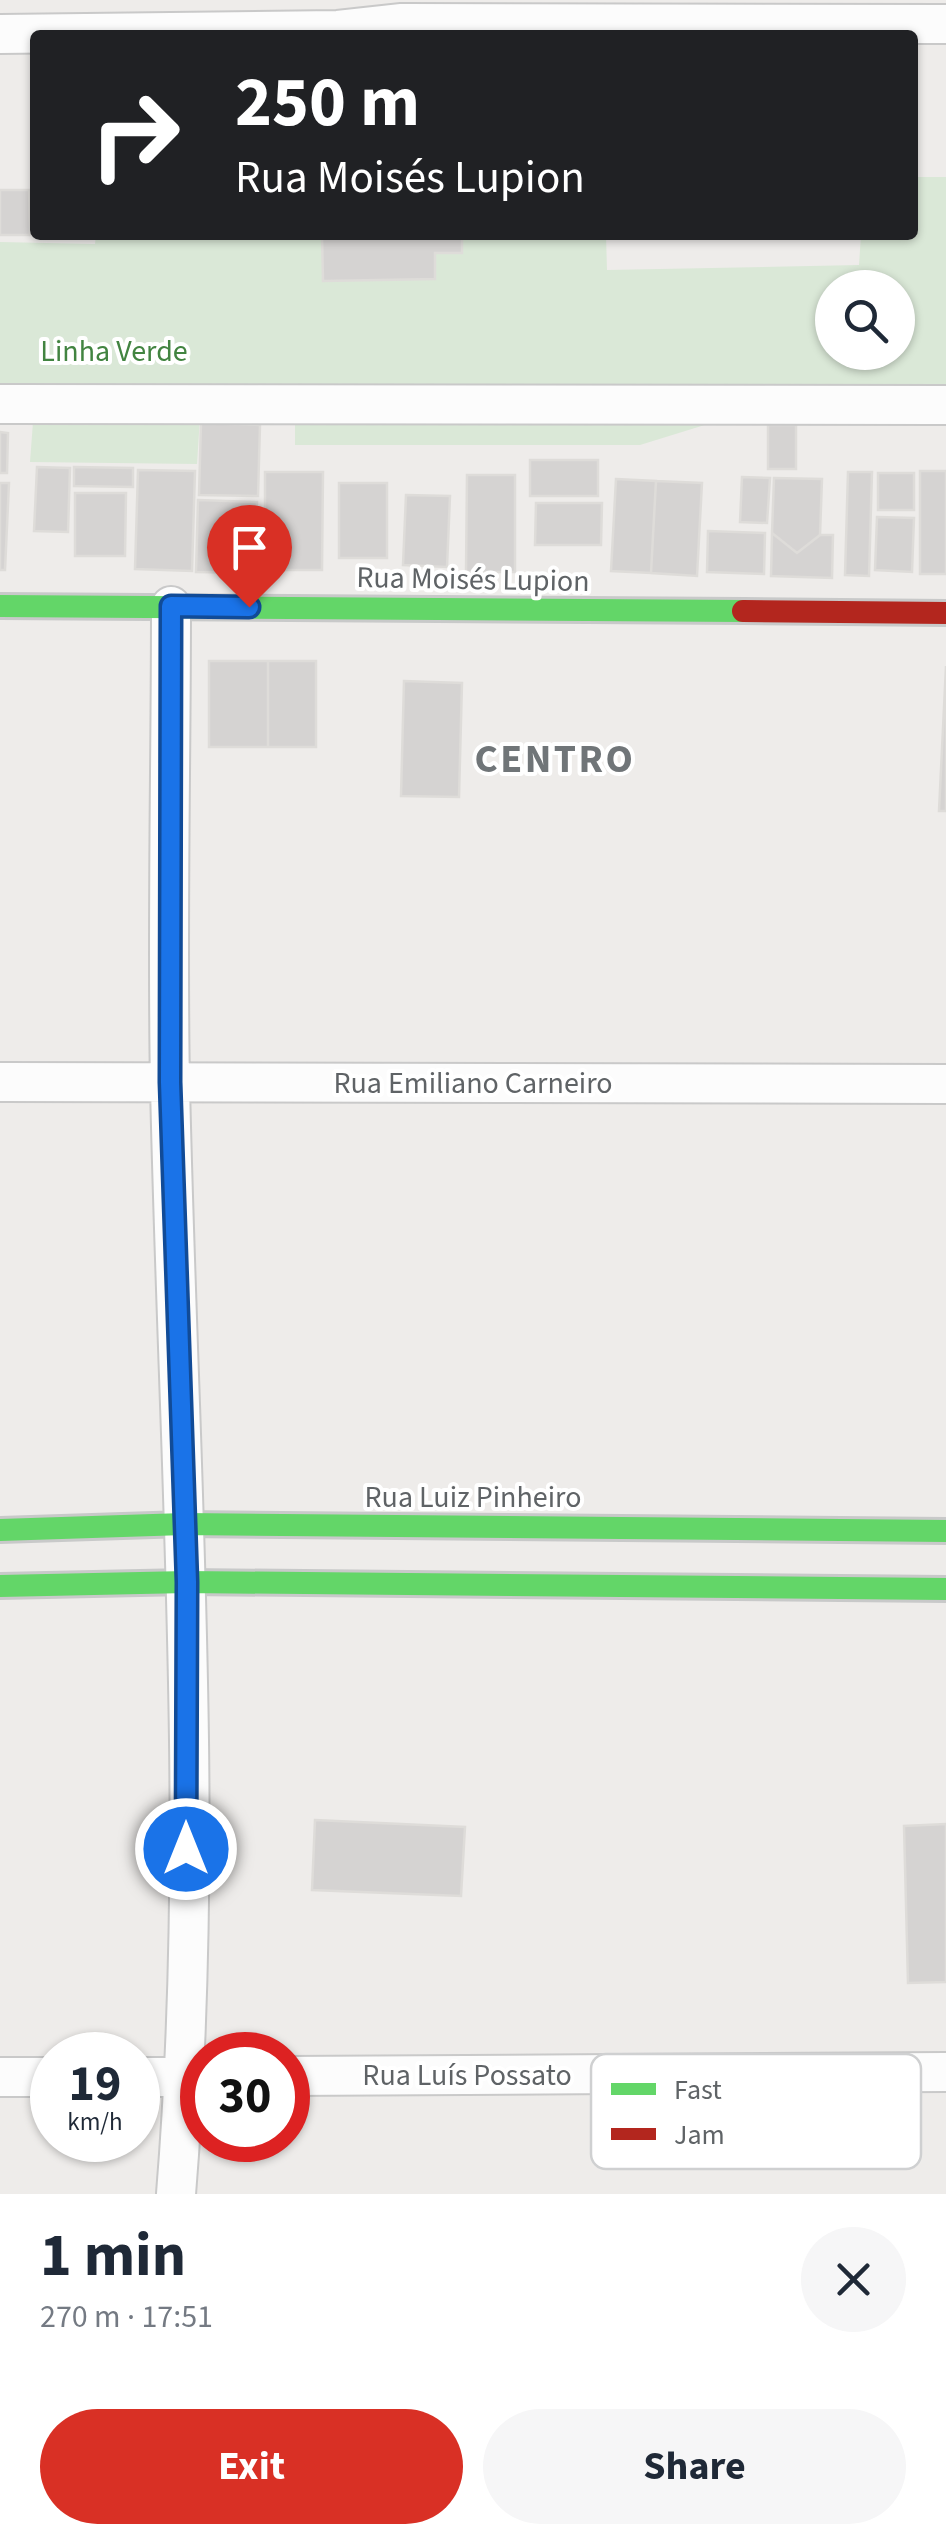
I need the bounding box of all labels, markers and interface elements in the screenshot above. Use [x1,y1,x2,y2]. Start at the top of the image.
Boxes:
text: 250 m [235,53,420,153]
icon: right [70,70,200,200]
text: Rua Moisés Lupion [235,146,585,210]
map controls [815,270,915,370]
button: search [815,270,915,370]
park label: Linha Verde [40,330,188,373]
pin [207,505,292,608]
icon: arrive [222,520,277,575]
street label: Rua Moisés Lupion [356,556,590,603]
district label: CENTRO [475,731,635,788]
street label: Rua Emiliano Carneiro [333,1062,613,1105]
street label: Rua Luiz Pinheiro [365,1476,581,1519]
position arrow [134,1797,238,1901]
speed limit sign: 30 [180,2032,310,2162]
text: 19 [69,2049,121,2120]
street label: Rua Luís Possato [362,2054,572,2097]
legend [591,2054,921,2169]
text: Fast [674,2070,722,2110]
text: km/h [67,2104,123,2140]
text: Jam [674,2115,725,2155]
text: 1 min [40,2214,186,2299]
button: close [801,2227,906,2332]
text: 270 m · 17:51 [40,2294,213,2340]
button: Exit [40,2409,463,2524]
button: Share [483,2409,906,2524]

